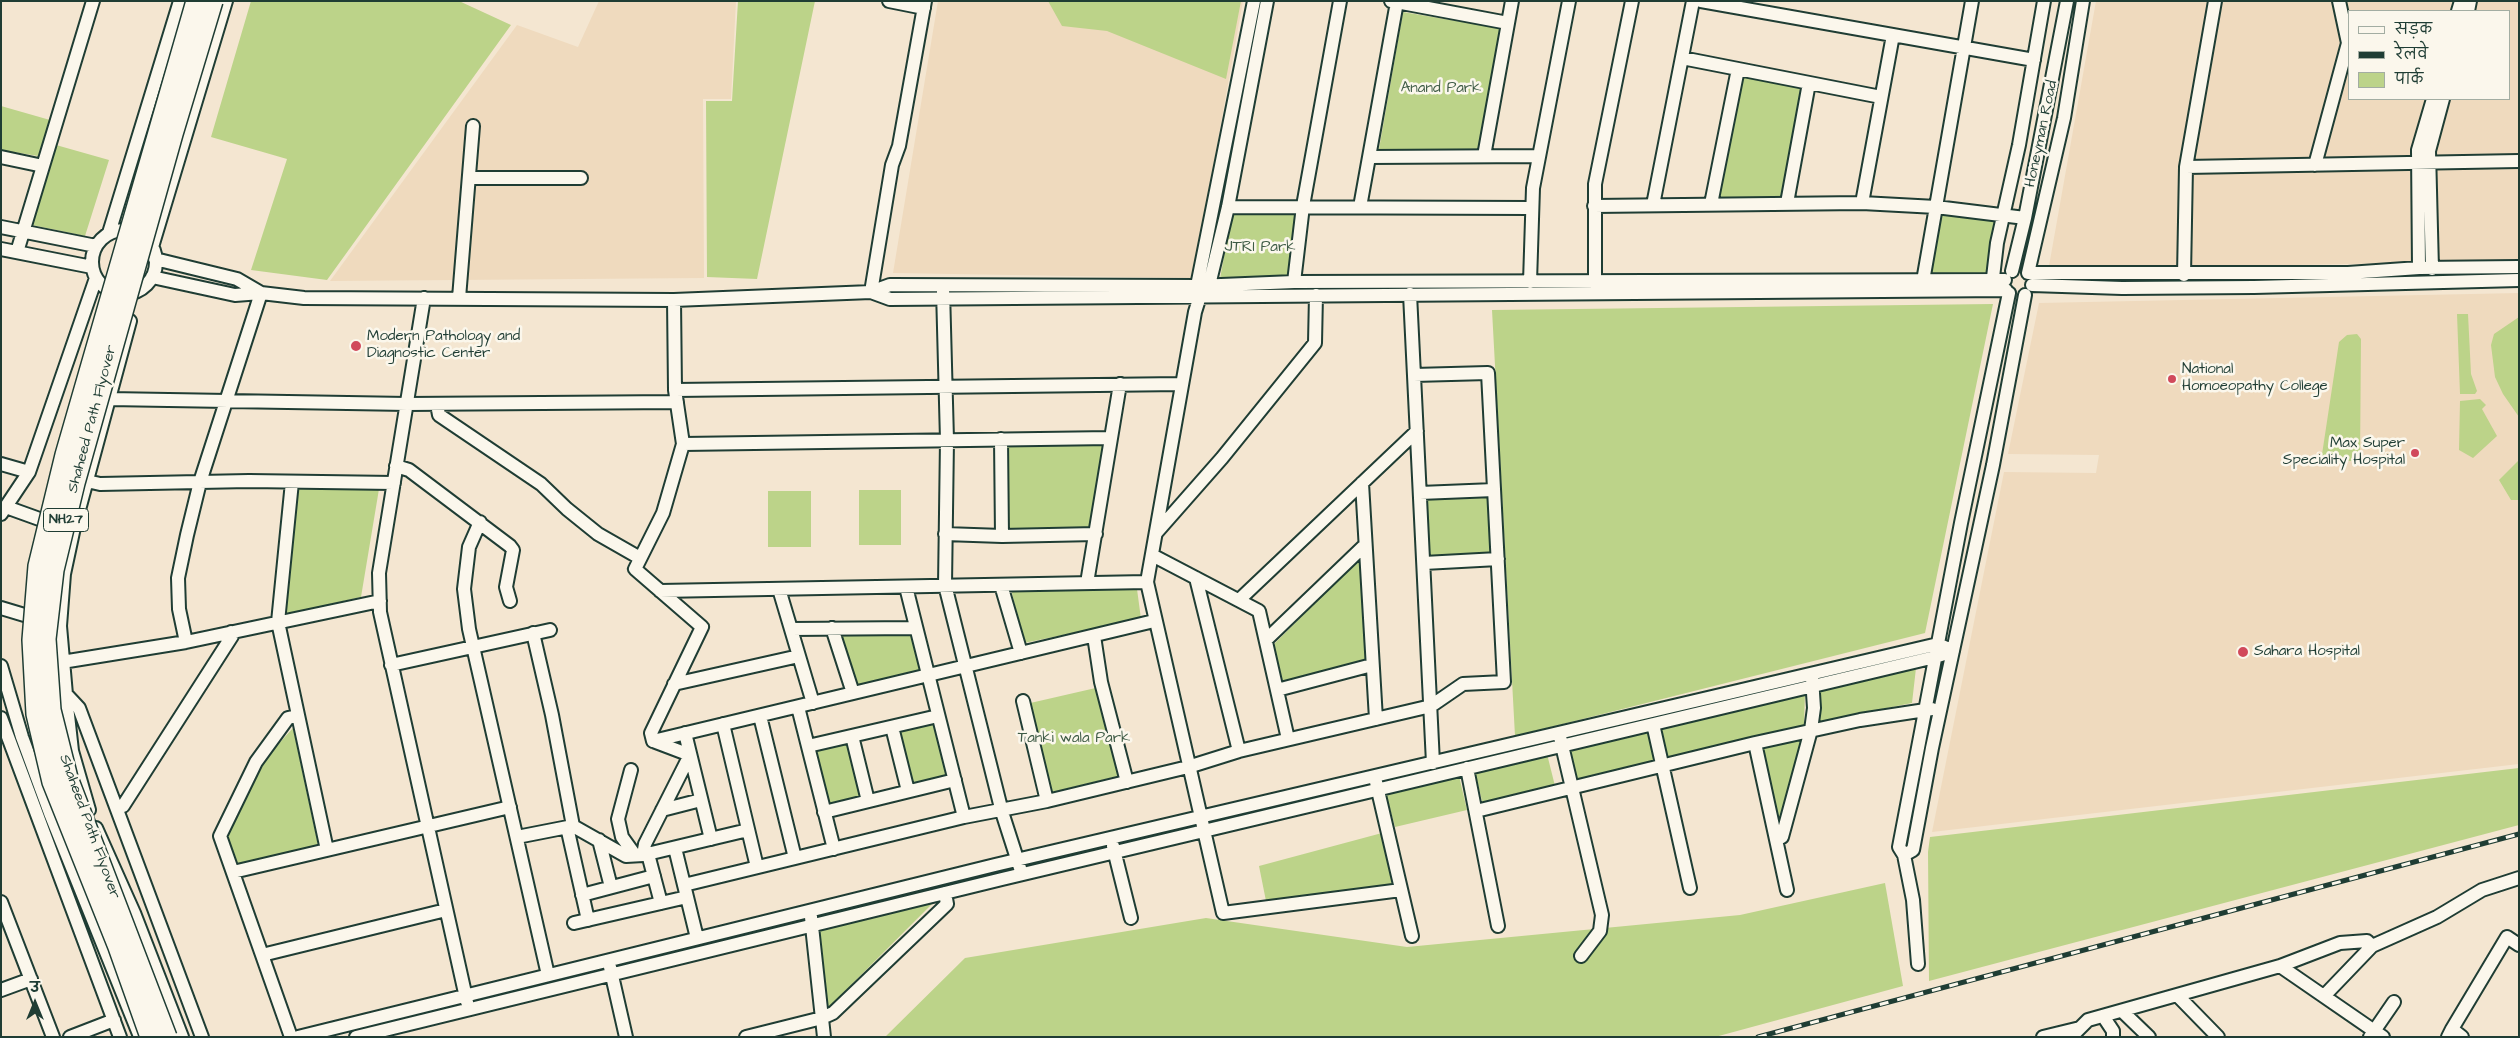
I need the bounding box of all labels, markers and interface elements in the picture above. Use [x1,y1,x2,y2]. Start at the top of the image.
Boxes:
legend [2348,10,2510,100]
text: सड़क [2395,19,2432,40]
text: रेलवे [2395,44,2428,65]
text: पार्क [2395,69,2423,90]
street label: Honeyman Road [2022,79,2062,189]
park label: Anand Park [1401,80,1481,98]
park label: JTRI Park [1225,239,1295,257]
place label: Modern Pathology and Diagnostic Center [367,328,520,363]
marker: Modern Pathology and Diagnostic Center [349,339,363,353]
street label: Shaheed Path Flyover [65,343,121,495]
place label: National Homoeopathy College [2182,361,2328,396]
marker: National Homoeopathy College [2166,373,2178,385]
place label: Max Super Speciality Hospital [2283,435,2405,470]
marker: Max Super Speciality Hospital [2409,447,2421,459]
road number: NH27 [44,508,88,532]
place label: Sahara Hospital [2254,643,2360,661]
marker: Sahara Hospital [2236,645,2250,659]
park label: Tanki wala Park [1018,730,1130,748]
street label: Shaheed Path Flyover [54,752,124,902]
north arrow [10,978,60,1028]
text: उ [30,978,40,998]

